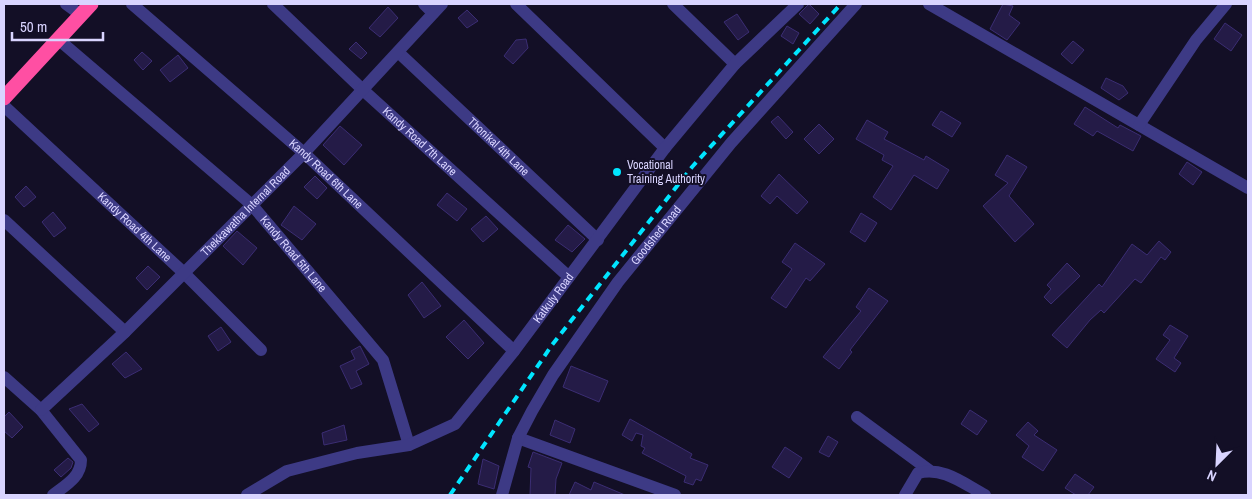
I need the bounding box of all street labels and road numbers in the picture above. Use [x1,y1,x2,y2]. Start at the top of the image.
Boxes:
street label: Kandy Road 7th Lane [379,103,460,179]
street label: Thonikal 4th Lane [464,114,533,179]
street label: Kandy Road 6th Lane [286,136,366,212]
street label: Thekkawatha Internal Road [197,163,294,260]
street label: Kandy Road 4th Lane [94,189,175,265]
street label: Goodshed Road [627,202,685,268]
street label: Kandy Road 5th Lane [256,212,330,296]
street label: Katkuly Road [529,270,577,326]

